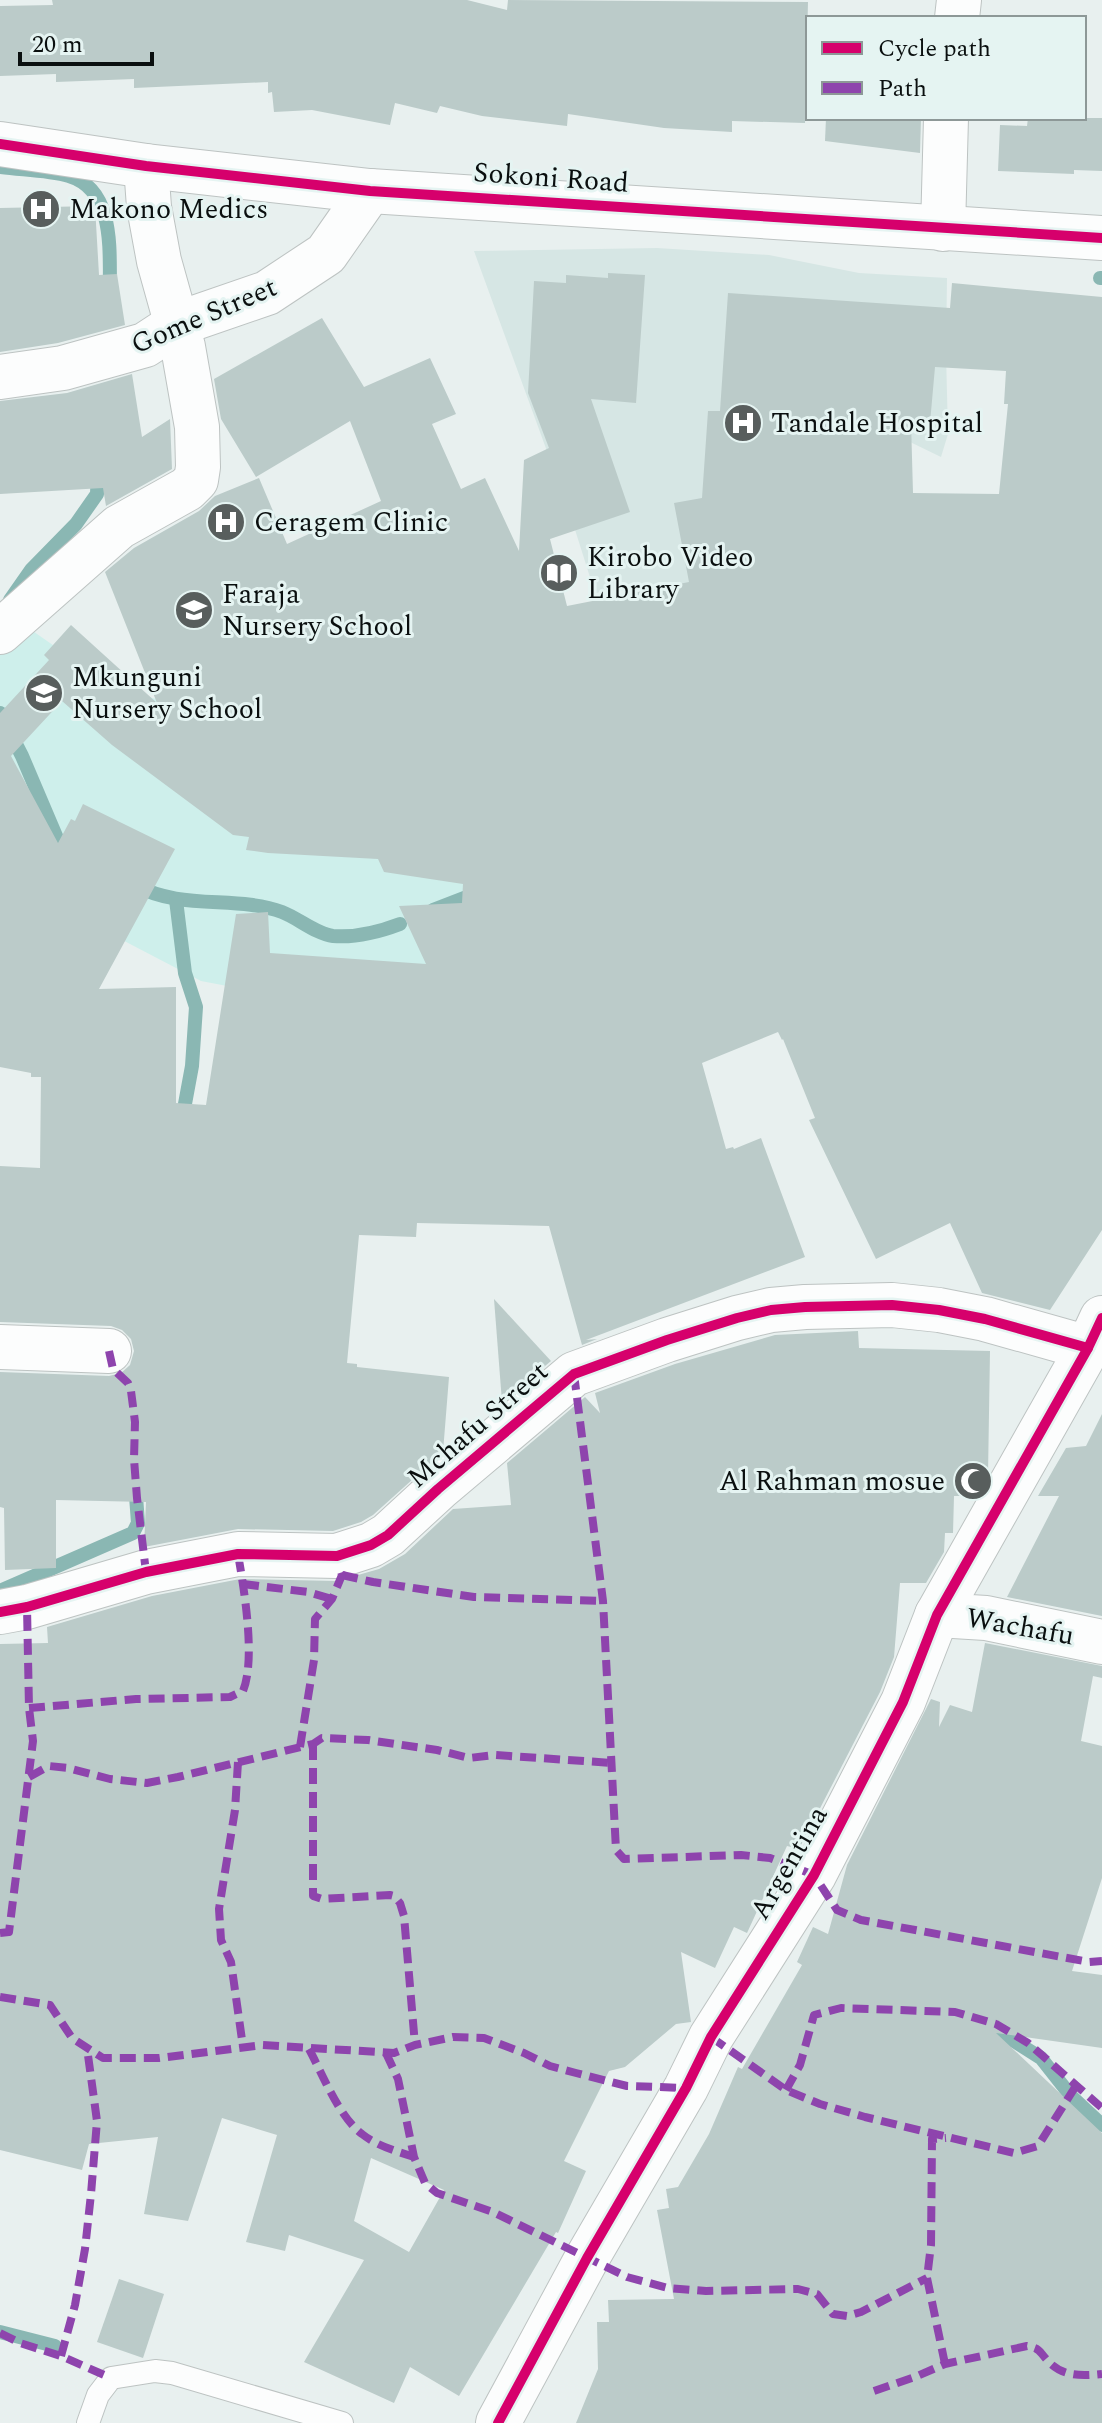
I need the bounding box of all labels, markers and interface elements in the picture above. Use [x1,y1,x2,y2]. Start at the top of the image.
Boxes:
scale bar [20,16,152,66]
legend [806,16,1086,120]
text: 20 m [32,27,83,63]
text: Cycle path [878,31,991,67]
text: Path [878,71,927,107]
street label: Sokoni Road [472,151,630,205]
hospital icon: Makono Medics [20,188,62,230]
place label: Makono Medics [69,188,268,231]
street label: Gome Street [124,266,284,366]
hospital icon: Tandale Hospital [722,402,764,444]
place label: Tandale Hospital [771,402,983,445]
hospital icon: Ceragem Clinic [205,501,247,543]
place label: Ceragem Clinic [254,501,448,544]
place label: Kirobo Video Library [587,536,753,611]
library icon: Kirobo Video Library [538,552,580,594]
place label: Faraja Nursery School [222,573,412,648]
school or university icon: Faraja Nursery School [173,589,215,631]
place label: Mkunguni Nursery School [72,656,262,731]
school or university icon: Mkunguni Nursery School [23,672,65,714]
street label: Mchafu Street [398,1351,558,1499]
place label: Al Rahman mosue [719,1460,945,1503]
mosque icon: Al Rahman mosue [952,1460,994,1502]
street label: Wachafu [963,1596,1077,1658]
street label: Argentina [739,1798,839,1928]

